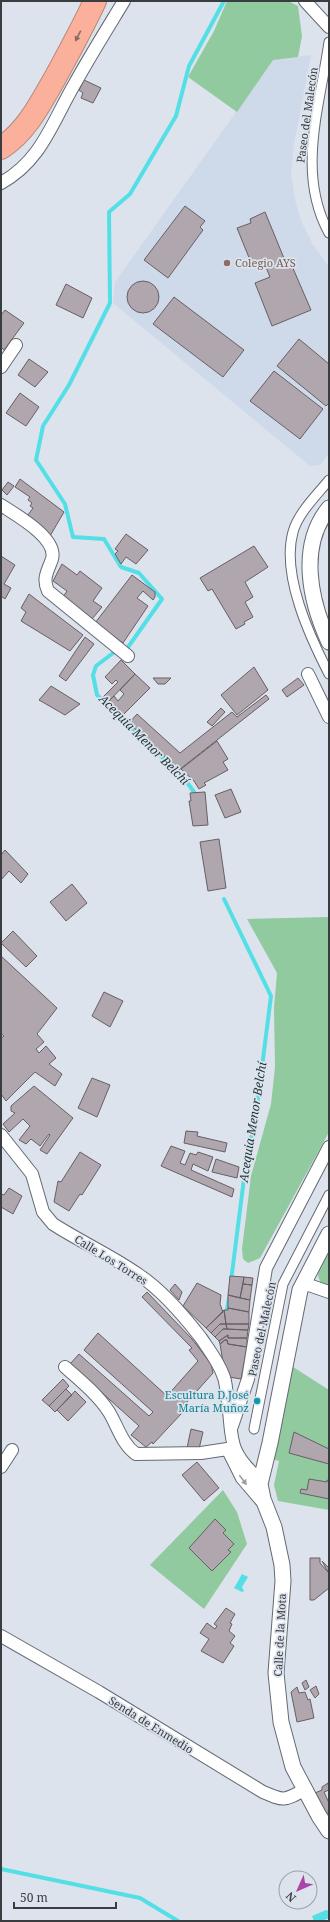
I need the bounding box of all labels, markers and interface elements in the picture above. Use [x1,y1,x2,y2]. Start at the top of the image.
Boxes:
one-way arrow [75,30,81,42]
street label: Paseo del Malecón [292,66,321,164]
place label: Colegio AYS [235,255,296,270]
marker: Colegio AYS [222,258,232,268]
water label: Acequia Menor Belchí [95,690,194,790]
water label: Acequia Menor Belchí [234,1059,271,1184]
street label: Calle Los Torres [72,1231,151,1288]
street label: Paseo del Malecón [244,1280,279,1378]
place label: Escultura D.José María Muñoz [165,1387,249,1415]
marker: Escultura D.José María Muñoz [252,1396,262,1406]
one-way arrow [239,1474,248,1485]
street label: Calle de la Mota [270,1593,289,1677]
street label: Senda de Enmedio [106,1692,196,1757]
north arrow [278,1870,318,1910]
scale bar [14,1884,116,1910]
text: 50 m [20,1889,48,1906]
text: N [282,1889,299,1906]

